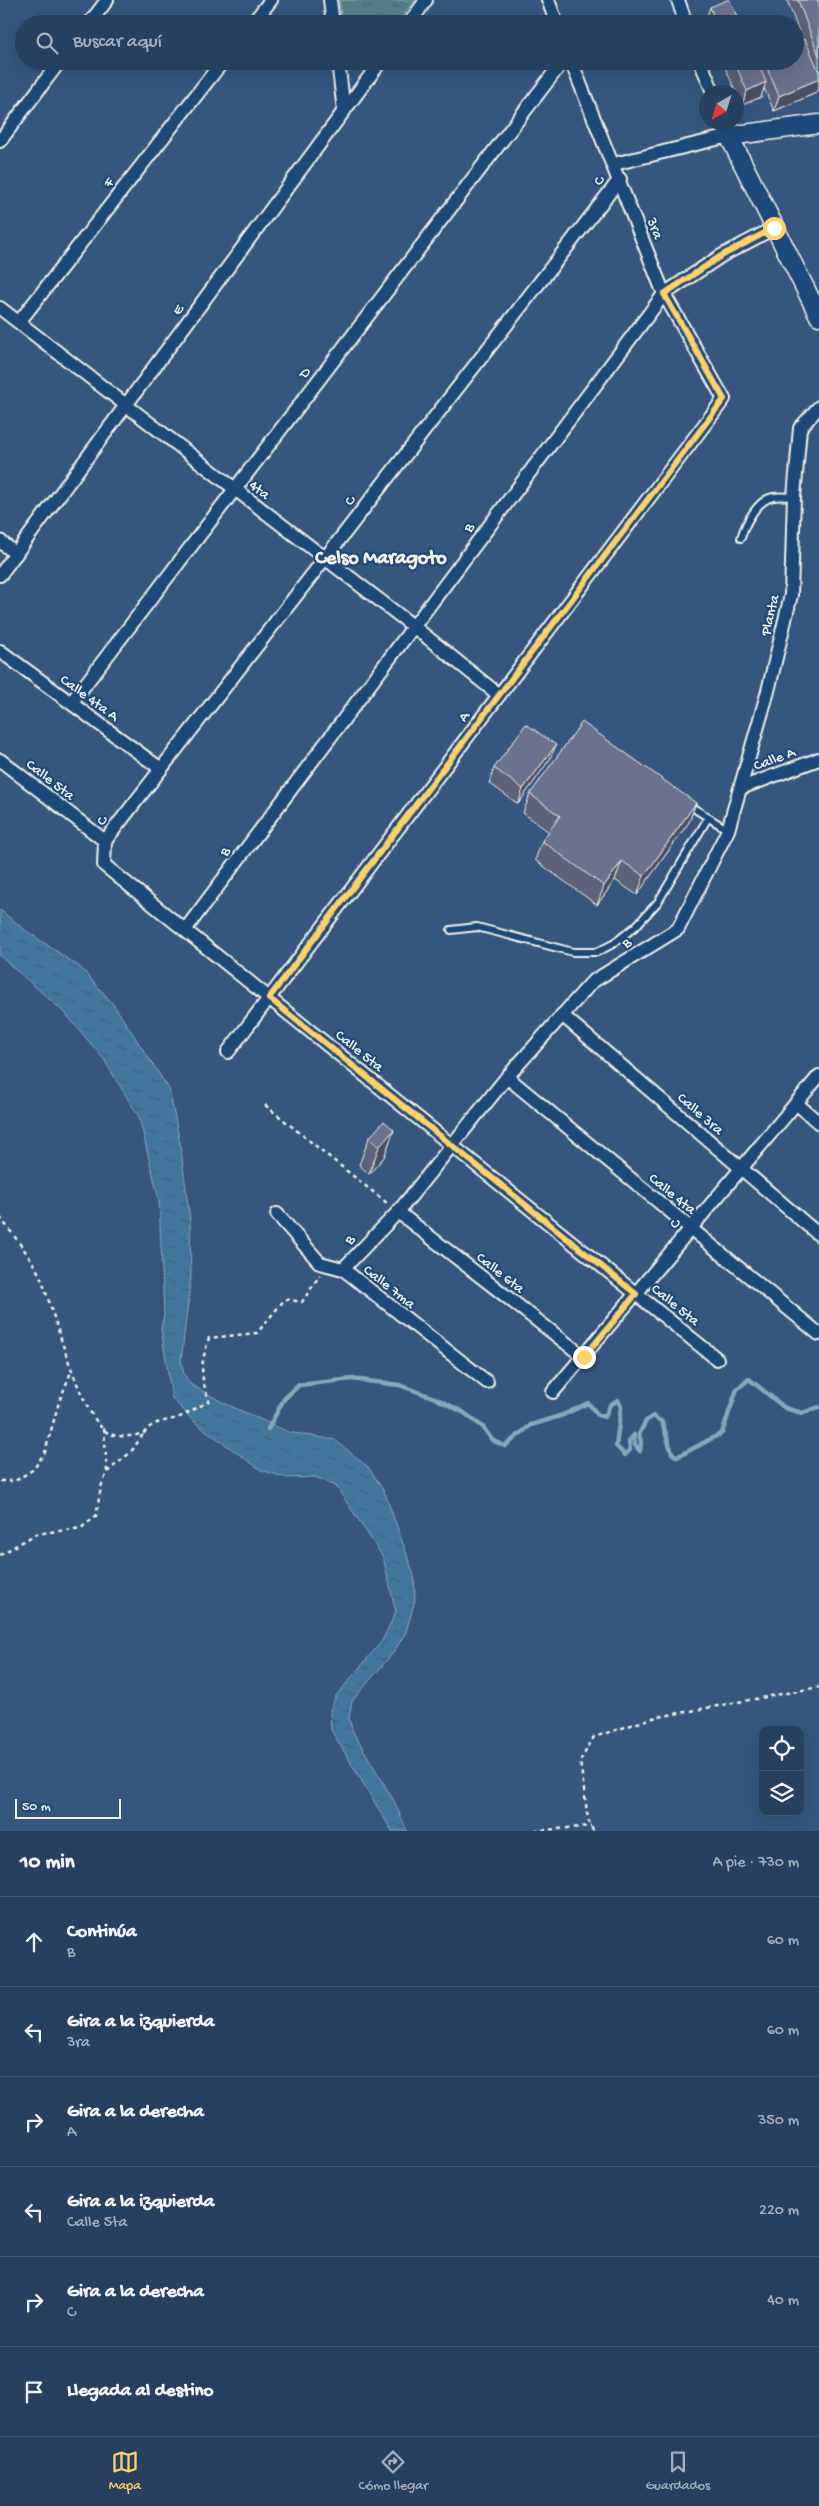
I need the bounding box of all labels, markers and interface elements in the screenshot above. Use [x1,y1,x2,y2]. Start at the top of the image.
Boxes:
search box [15,15,804,70]
icon: search [33,29,61,57]
text: Buscar aquí [73,31,162,54]
north arrow [699,85,744,130]
street label: C [590,172,610,190]
street label: F [100,174,120,193]
street label: 3ra [642,215,667,243]
route start [763,217,786,240]
street label: E [169,301,189,319]
street label: D [295,364,316,383]
street label: 4ta [245,477,273,505]
street label: C [341,492,361,510]
street label: B [459,519,479,537]
district label: Celso Maragoto [314,548,447,571]
street label: Planta [757,593,785,639]
street label: Calle 4ta A [56,671,123,727]
street label: A [455,707,475,726]
street label: Calle A [751,744,799,776]
street label: Calle 5ta [22,756,78,806]
street label: C [93,812,113,830]
street label: B [215,843,235,861]
street label: B [618,934,635,954]
street label: Calle 5ta [331,1027,387,1077]
street label: Calle 3ra [673,1089,727,1140]
street label: Calle 4ta [644,1170,700,1220]
street label: C [666,1215,686,1233]
street label: B [341,1231,360,1250]
street label: Calle 6ta [472,1249,528,1298]
street label: Calle 7ma [359,1262,419,1314]
street label: Calle 5ta [647,1281,703,1331]
route end [573,1346,596,1369]
map controls [759,1726,804,1816]
button: locate [759,1726,804,1771]
button: layers [759,1771,804,1816]
scale bar [15,1796,121,1819]
text: 50 m [22,1799,51,1816]
text: 10 min [20,1851,75,1876]
text: A pie · 730 m [713,1854,799,1873]
text: Continúa [67,1921,137,1944]
icon: ahead [20,1928,48,1956]
text: 60 m [767,1932,799,1951]
text: B [67,1944,75,1963]
text: Gira a la izquierda [67,2011,214,2034]
icon: left [20,2018,48,2046]
text: 60 m [767,2022,799,2041]
text: 3ra [67,2034,90,2053]
text: Gira a la derecha [67,2101,204,2124]
icon: right [20,2108,48,2136]
text: 350 m [758,2112,799,2131]
text: A [67,2124,76,2143]
text: Gira a la izquierda [67,2191,214,2214]
icon: left [20,2198,48,2226]
text: 220 m [759,2202,799,2221]
text: Calle 5ta [67,2214,127,2233]
text: Gira a la derecha [67,2281,204,2304]
icon: right [20,2288,48,2316]
text: 40 m [767,2292,799,2311]
text: C [67,2304,76,2323]
icon: arrive [20,2378,48,2406]
text: Llegada al destino [67,2380,213,2403]
tab: Mapa [109,2448,141,2495]
tab: Cómo llegar [358,2448,428,2495]
tab: Guardados [645,2448,710,2495]

